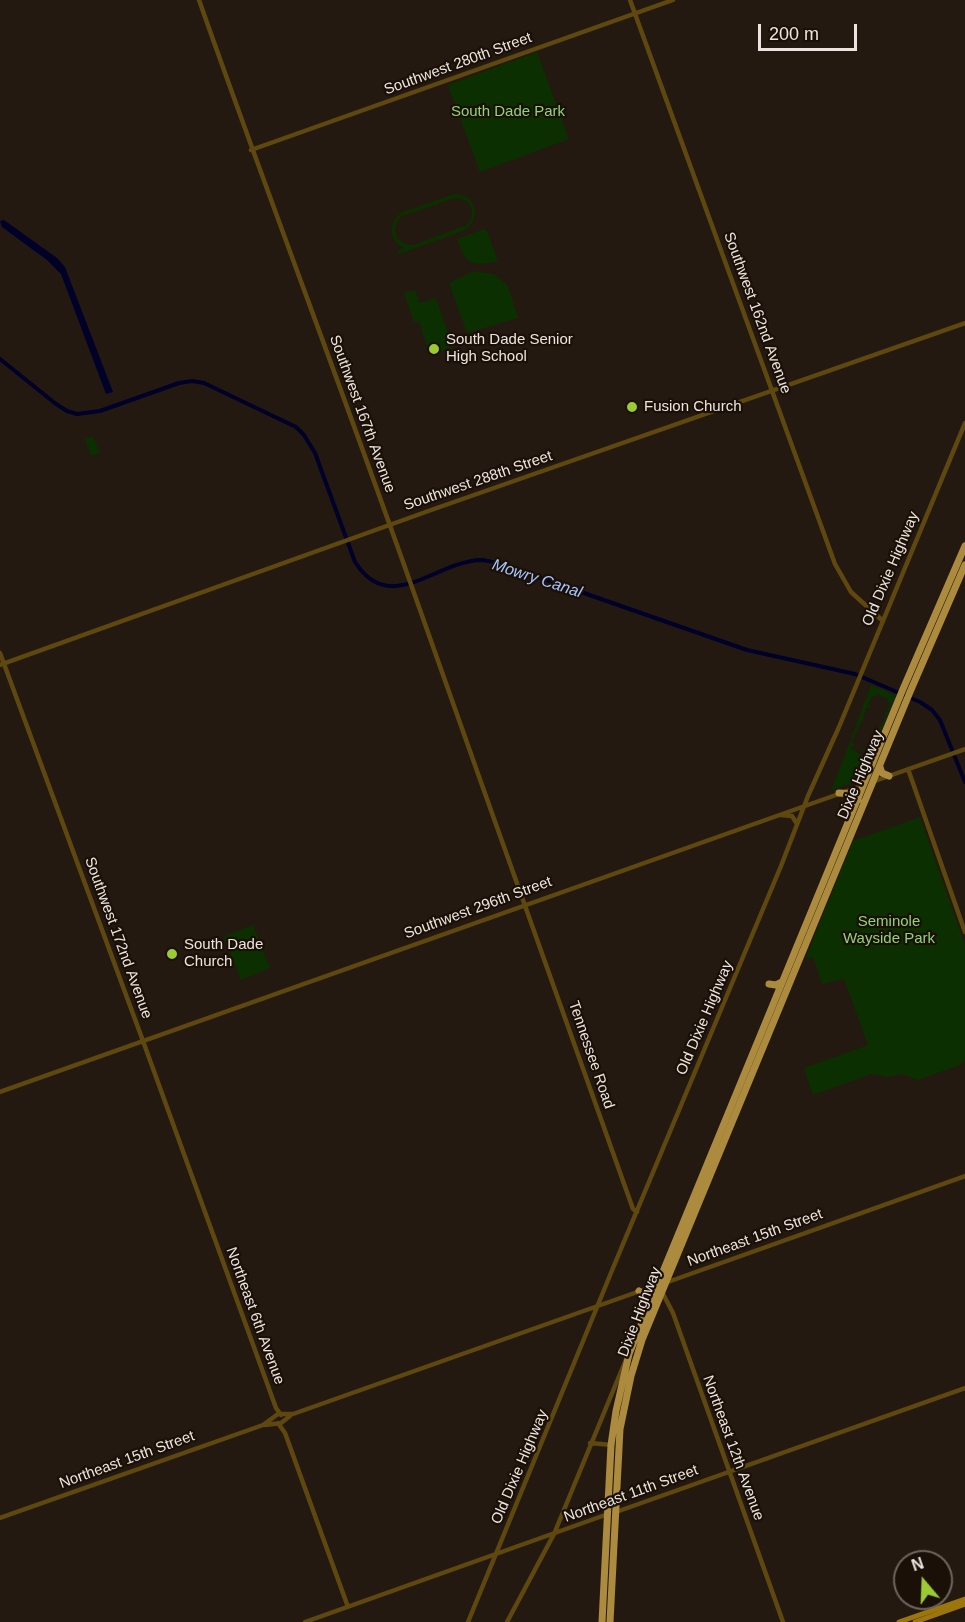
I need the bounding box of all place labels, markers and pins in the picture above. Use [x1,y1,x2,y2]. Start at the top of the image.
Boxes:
place label: South Dade Senior High School [446,331,573,366]
marker: South Dade Senior High School [427,342,441,356]
place label: Fusion Church [644,398,742,416]
marker: Fusion Church [625,400,639,414]
place label: South Dade Church [184,936,263,971]
marker: South Dade Church [165,947,179,961]

